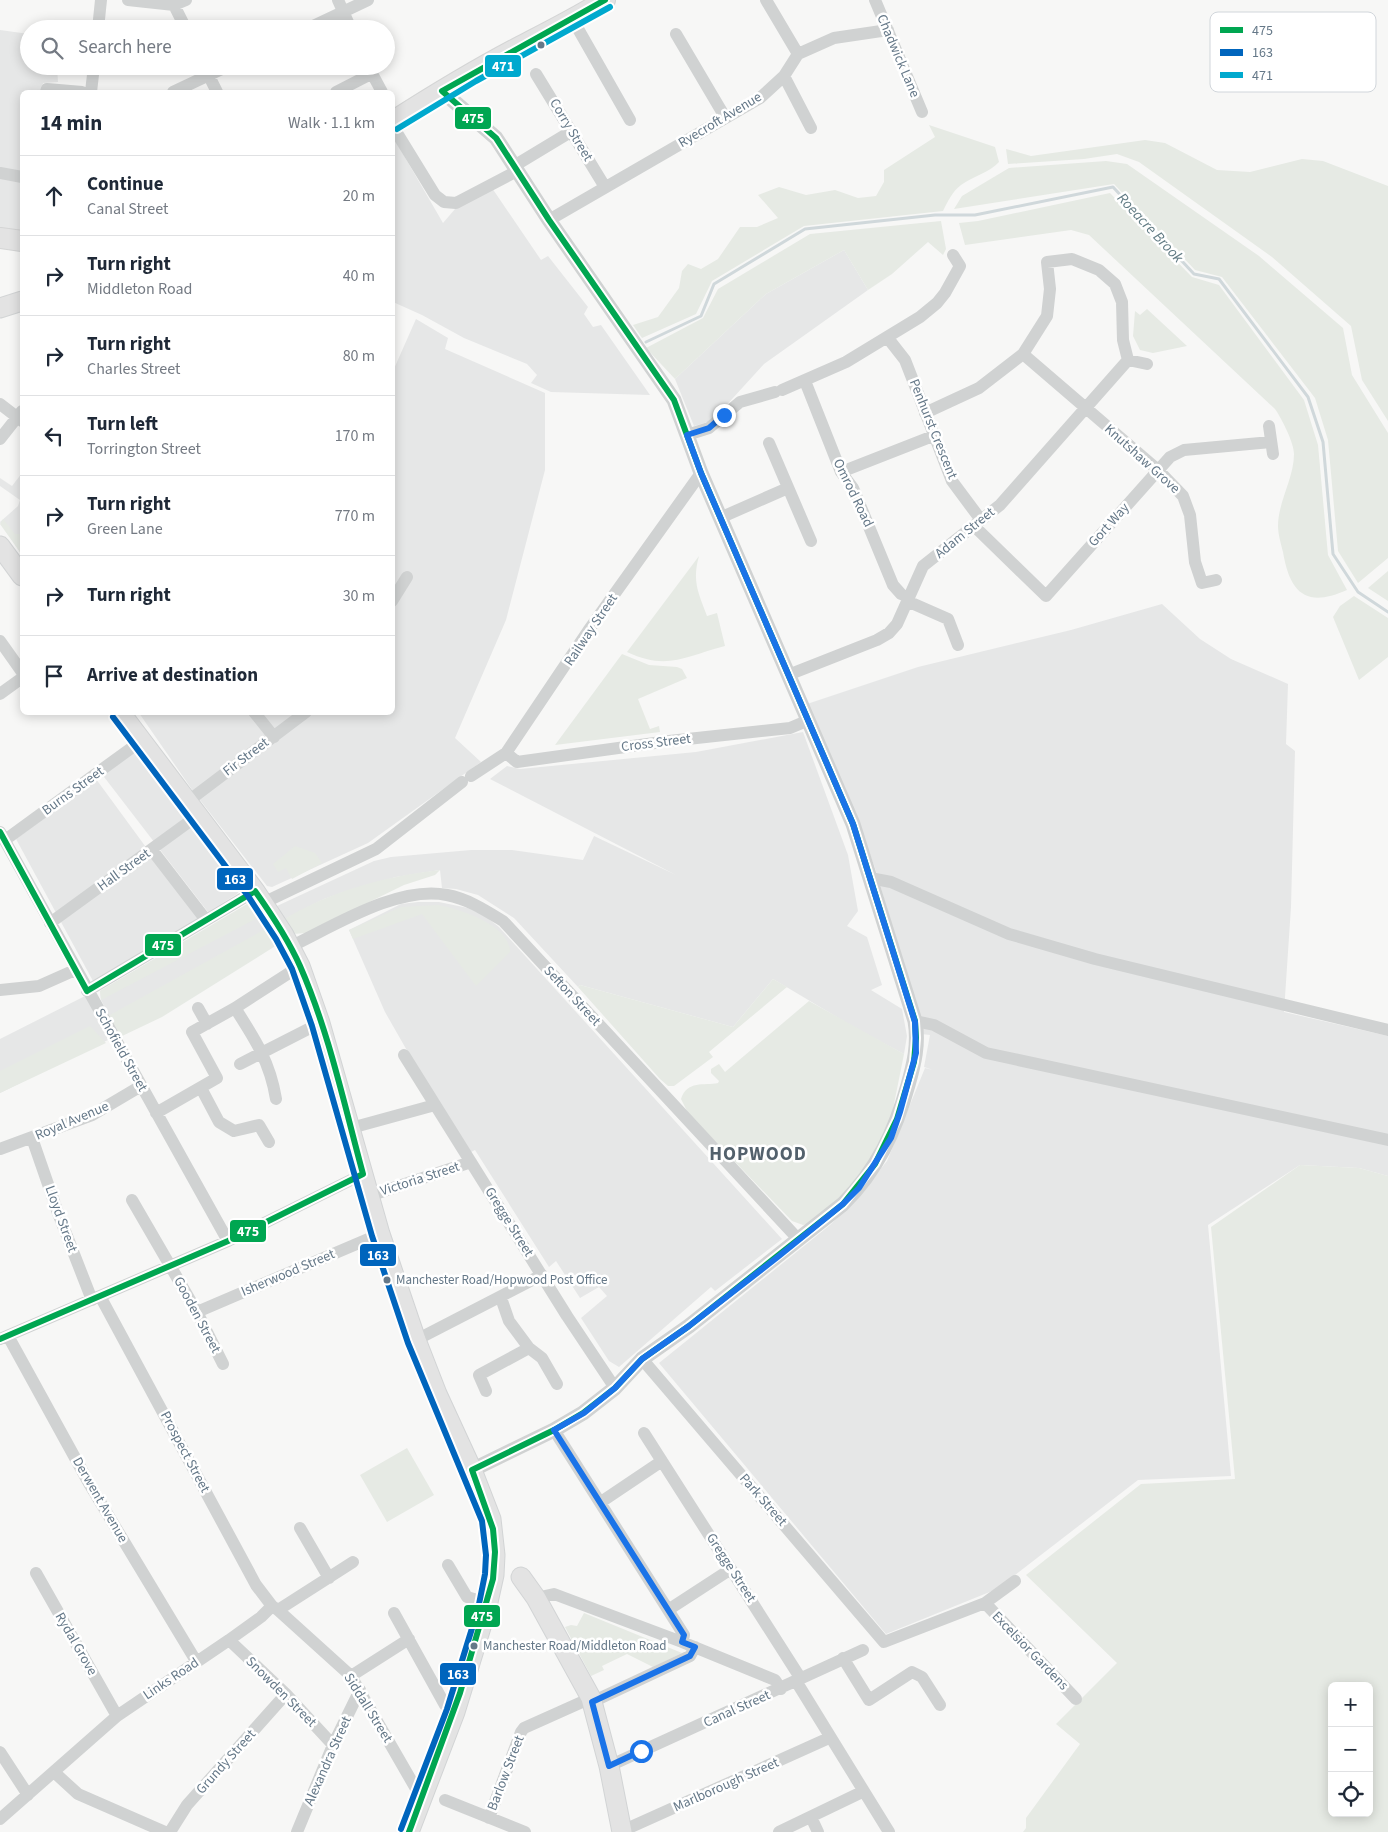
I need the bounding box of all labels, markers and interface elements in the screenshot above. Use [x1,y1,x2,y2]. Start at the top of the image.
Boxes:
street label: Chadwick Lane [871,11,925,101]
legend [1210,12,1376,92]
search box [20,20,395,75]
text: 475 [1252,21,1273,41]
icon: search [38,34,66,62]
text: Search here [78,34,172,61]
unlabelled marker [536,40,546,50]
text: 163 [1252,43,1273,63]
line badge: 471 [484,54,522,78]
text: 471 [492,57,514,77]
text: 471 [1252,66,1273,86]
street label: Ryecroft Avenue [674,87,766,153]
street label: Corry Street [544,95,598,165]
line badge: 475 [454,106,492,130]
text: 14 min [40,108,102,138]
text: 475 [462,109,484,129]
text: Walk · 1.1 km [288,112,375,134]
text: Continue [87,171,164,198]
icon: ahead [40,182,68,210]
text: 20 m [343,185,375,207]
water label: Roeacre Brook [1112,188,1189,268]
text: Canal Street [87,198,168,220]
text: Turn right [87,251,171,278]
icon: right [40,262,68,290]
text: 40 m [343,265,375,287]
text: Middleton Road [87,278,192,300]
text: Turn right [87,331,171,358]
icon: right [40,342,68,370]
text: 80 m [343,345,375,367]
text: Charles Street [87,358,180,380]
street label: Penhurst Crescent [904,376,962,482]
route end [713,404,736,427]
text: Turn left [87,411,158,438]
street label: Knutshaw Grove [1100,420,1184,498]
icon: left [40,422,68,450]
text: 170 m [335,425,375,447]
text: Torrington Street [87,438,201,460]
street label: Omrod Road [828,455,878,531]
text: Turn right [87,491,171,518]
street label: Gort Way [1084,498,1134,551]
icon: right [40,502,68,530]
street label: Adam Street [931,502,999,563]
text: 770 m [335,505,375,527]
text: Green Lane [87,518,163,540]
icon: right [40,582,68,610]
text: Turn right [87,582,171,609]
text: 30 m [343,585,375,607]
street label: Railway Street [559,590,623,670]
icon: arrive [40,662,68,690]
text: Arrive at destination [87,662,258,689]
street label: Cross Street [620,729,692,757]
street label: Fir Street [219,733,273,781]
street label: Burns Street [38,762,108,820]
street label: Hall Street [93,844,155,896]
line badge: 163 [216,867,254,891]
text: 163 [224,870,246,890]
line badge: 475 [144,933,182,957]
text: 475 [152,936,174,956]
street label: Sefton Street [539,962,605,1031]
street label: Schofield Street [90,1005,152,1096]
street label: Royal Avenue [32,1096,112,1145]
district label: HOPWOOD [709,1141,807,1168]
street label: Victoria Street [378,1157,462,1201]
street label: Lloyd Street [40,1183,82,1256]
street label: Gregge Street [480,1183,539,1261]
line badge: 475 [229,1219,267,1243]
text: 475 [237,1222,259,1242]
line badge: 163 [359,1243,397,1267]
street label: Isherwood Street [238,1244,338,1302]
text: 163 [367,1246,389,1266]
place label: Manchester Road/Hopwood Post Office [396,1271,608,1289]
street label: Gooden Street [168,1273,226,1357]
marker: Manchester Road/Hopwood Post Office [382,1275,392,1285]
street label: Prospect Street [155,1408,215,1496]
street label: Derwent Avenue [67,1453,133,1547]
street label: Park Street [734,1469,792,1531]
street label: Gregge Street [701,1529,761,1607]
line badge: 475 [463,1604,501,1628]
text: 475 [471,1607,493,1627]
street label: Excelsior Gardens [987,1607,1073,1695]
street label: Rydal Grove [50,1609,102,1679]
place label: Manchester Road/Middleton Road [483,1637,667,1655]
marker: Manchester Road/Middleton Road [469,1641,479,1651]
street label: Snowden Street [241,1652,321,1732]
street label: Links Road [139,1653,203,1705]
line badge: 163 [439,1662,477,1686]
text: 163 [447,1665,469,1685]
street label: Siddall Street [339,1669,397,1747]
map controls [1328,1682,1373,1817]
button: + [1328,1682,1373,1727]
street label: Canal Street [700,1685,774,1733]
street label: Alexandra Street [299,1713,357,1809]
street label: Grundy Street [191,1725,261,1799]
button: − [1328,1727,1373,1772]
street label: Barlow Street [482,1732,530,1814]
route start [630,1740,653,1763]
street label: Marlborough Street [670,1753,782,1817]
button: locate [1328,1772,1373,1817]

